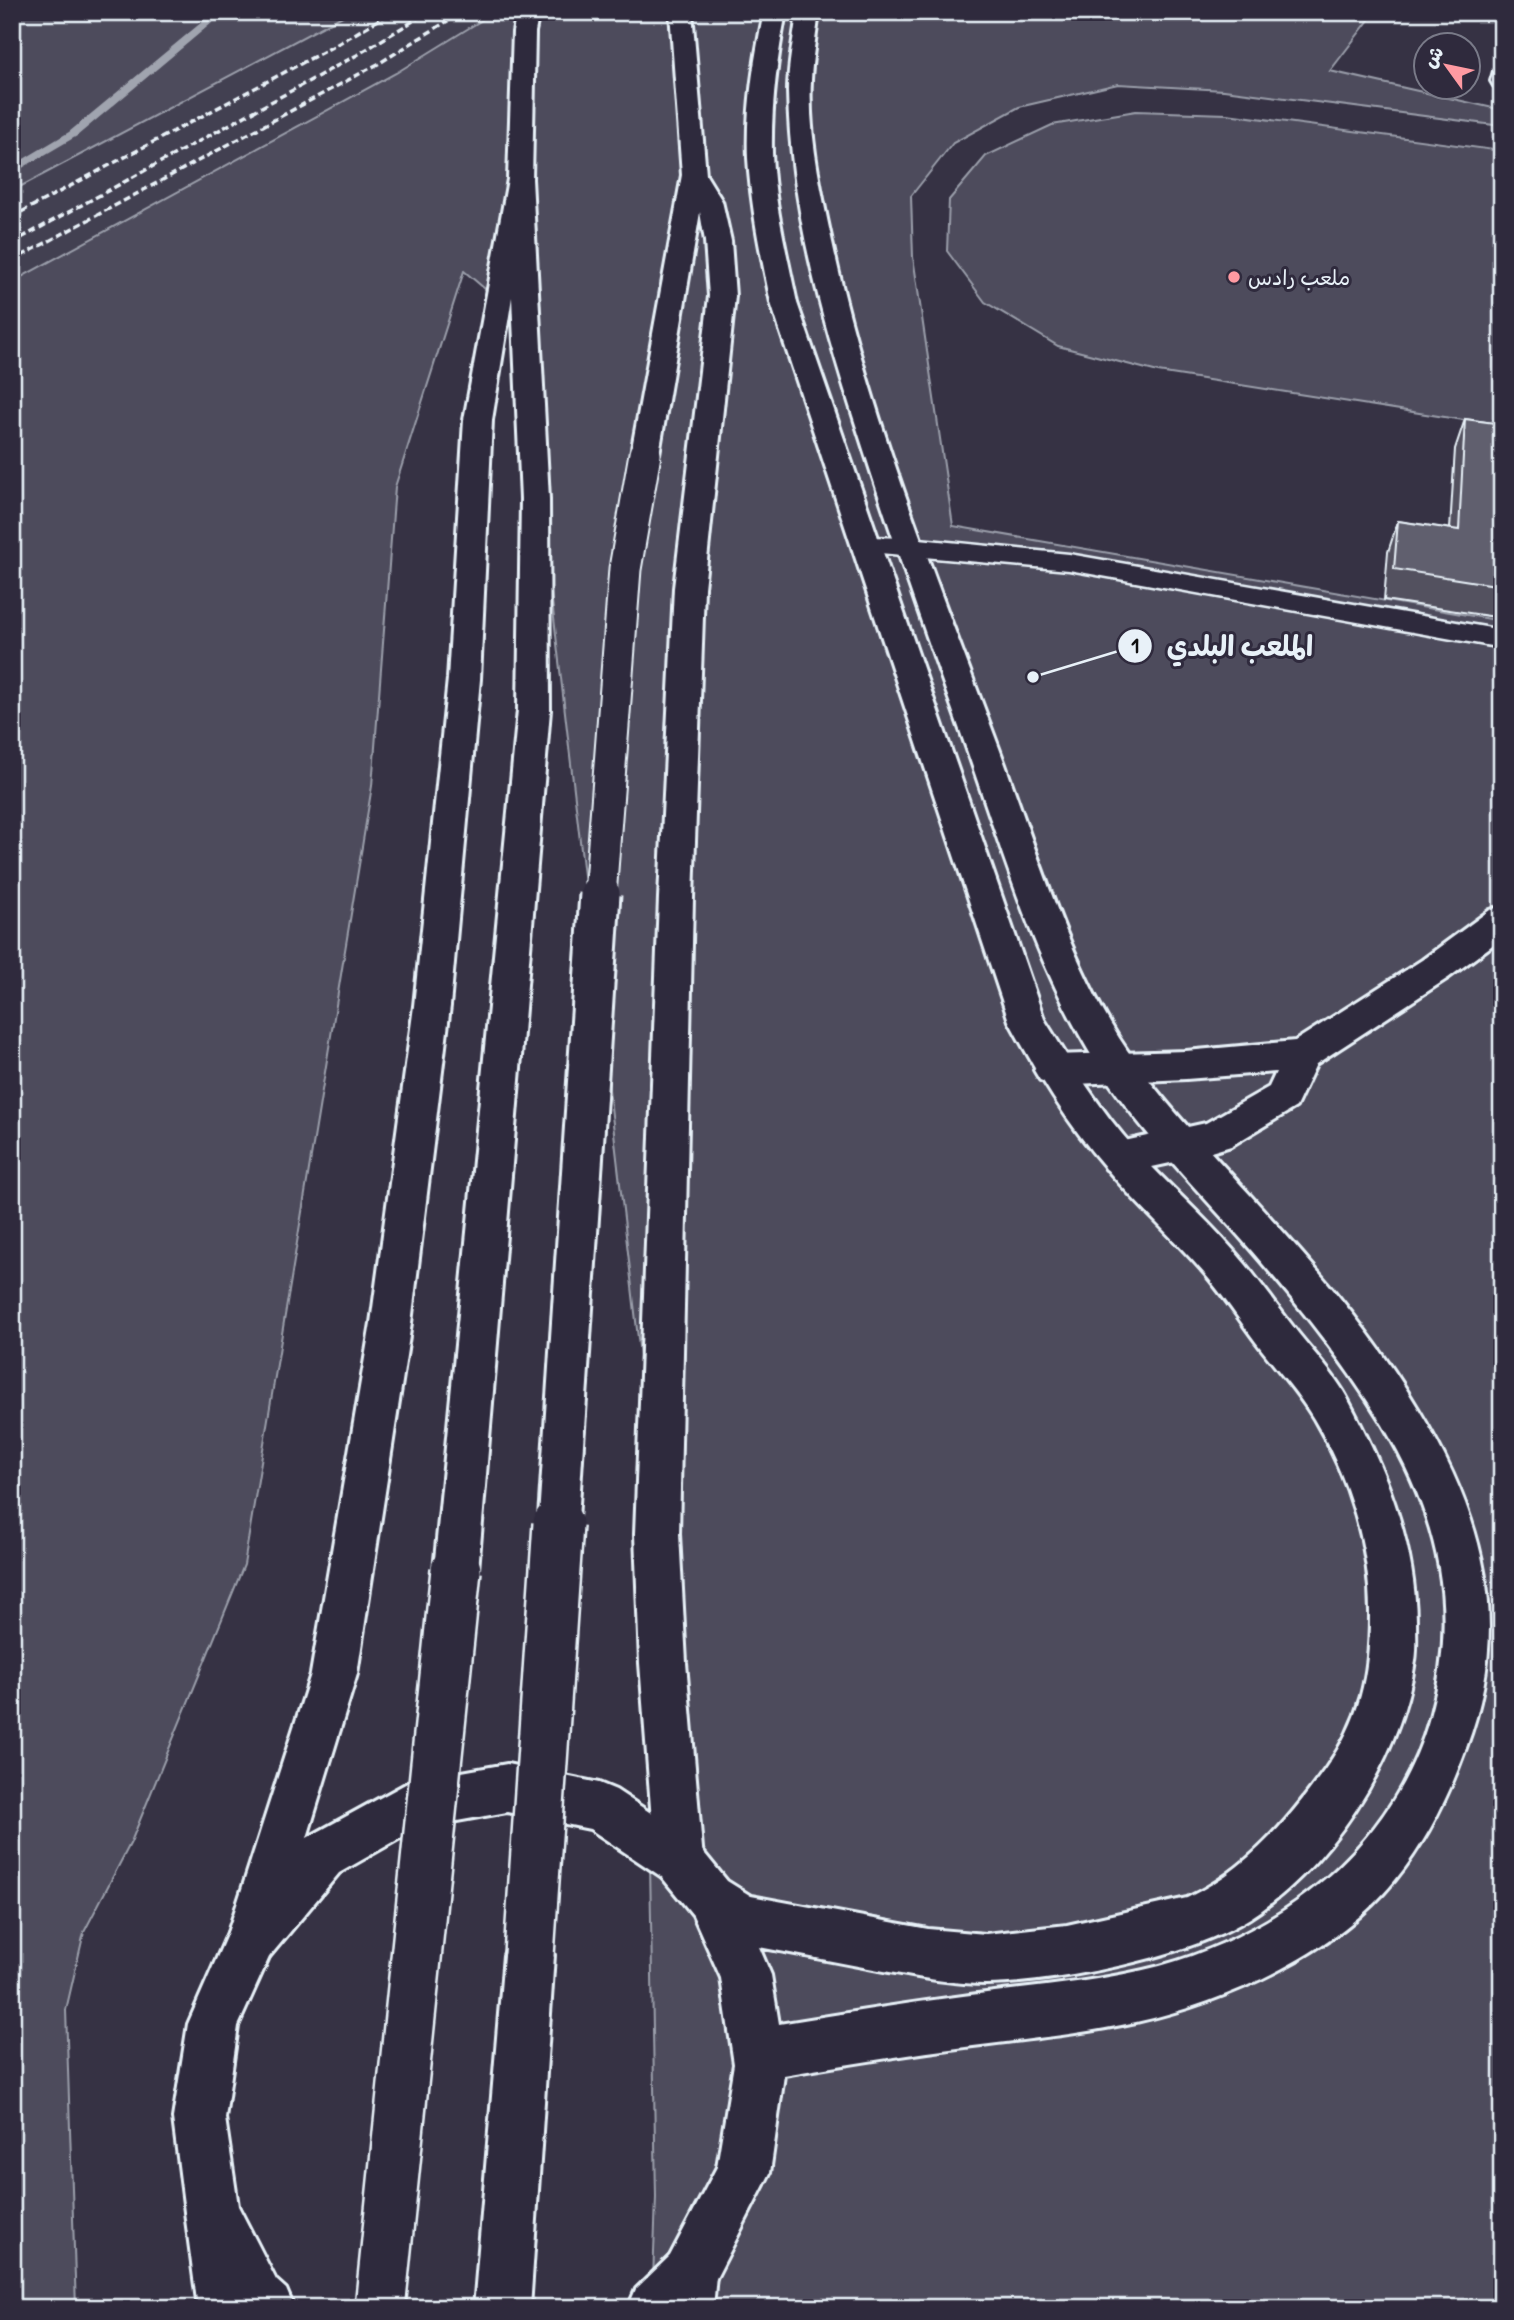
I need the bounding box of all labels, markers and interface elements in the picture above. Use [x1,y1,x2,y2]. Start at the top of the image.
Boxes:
north arrow [1412,32,1482,102]
text: ش [1416,41,1449,73]
place label: ملعب رادس [1248,263,1350,292]
marker: ملعب رادس [1226,269,1242,285]
callout: الملعب البلدي [1118,621,1327,670]
text: الملعب البلدي [1167,627,1313,667]
text: 1 [1131,631,1139,660]

